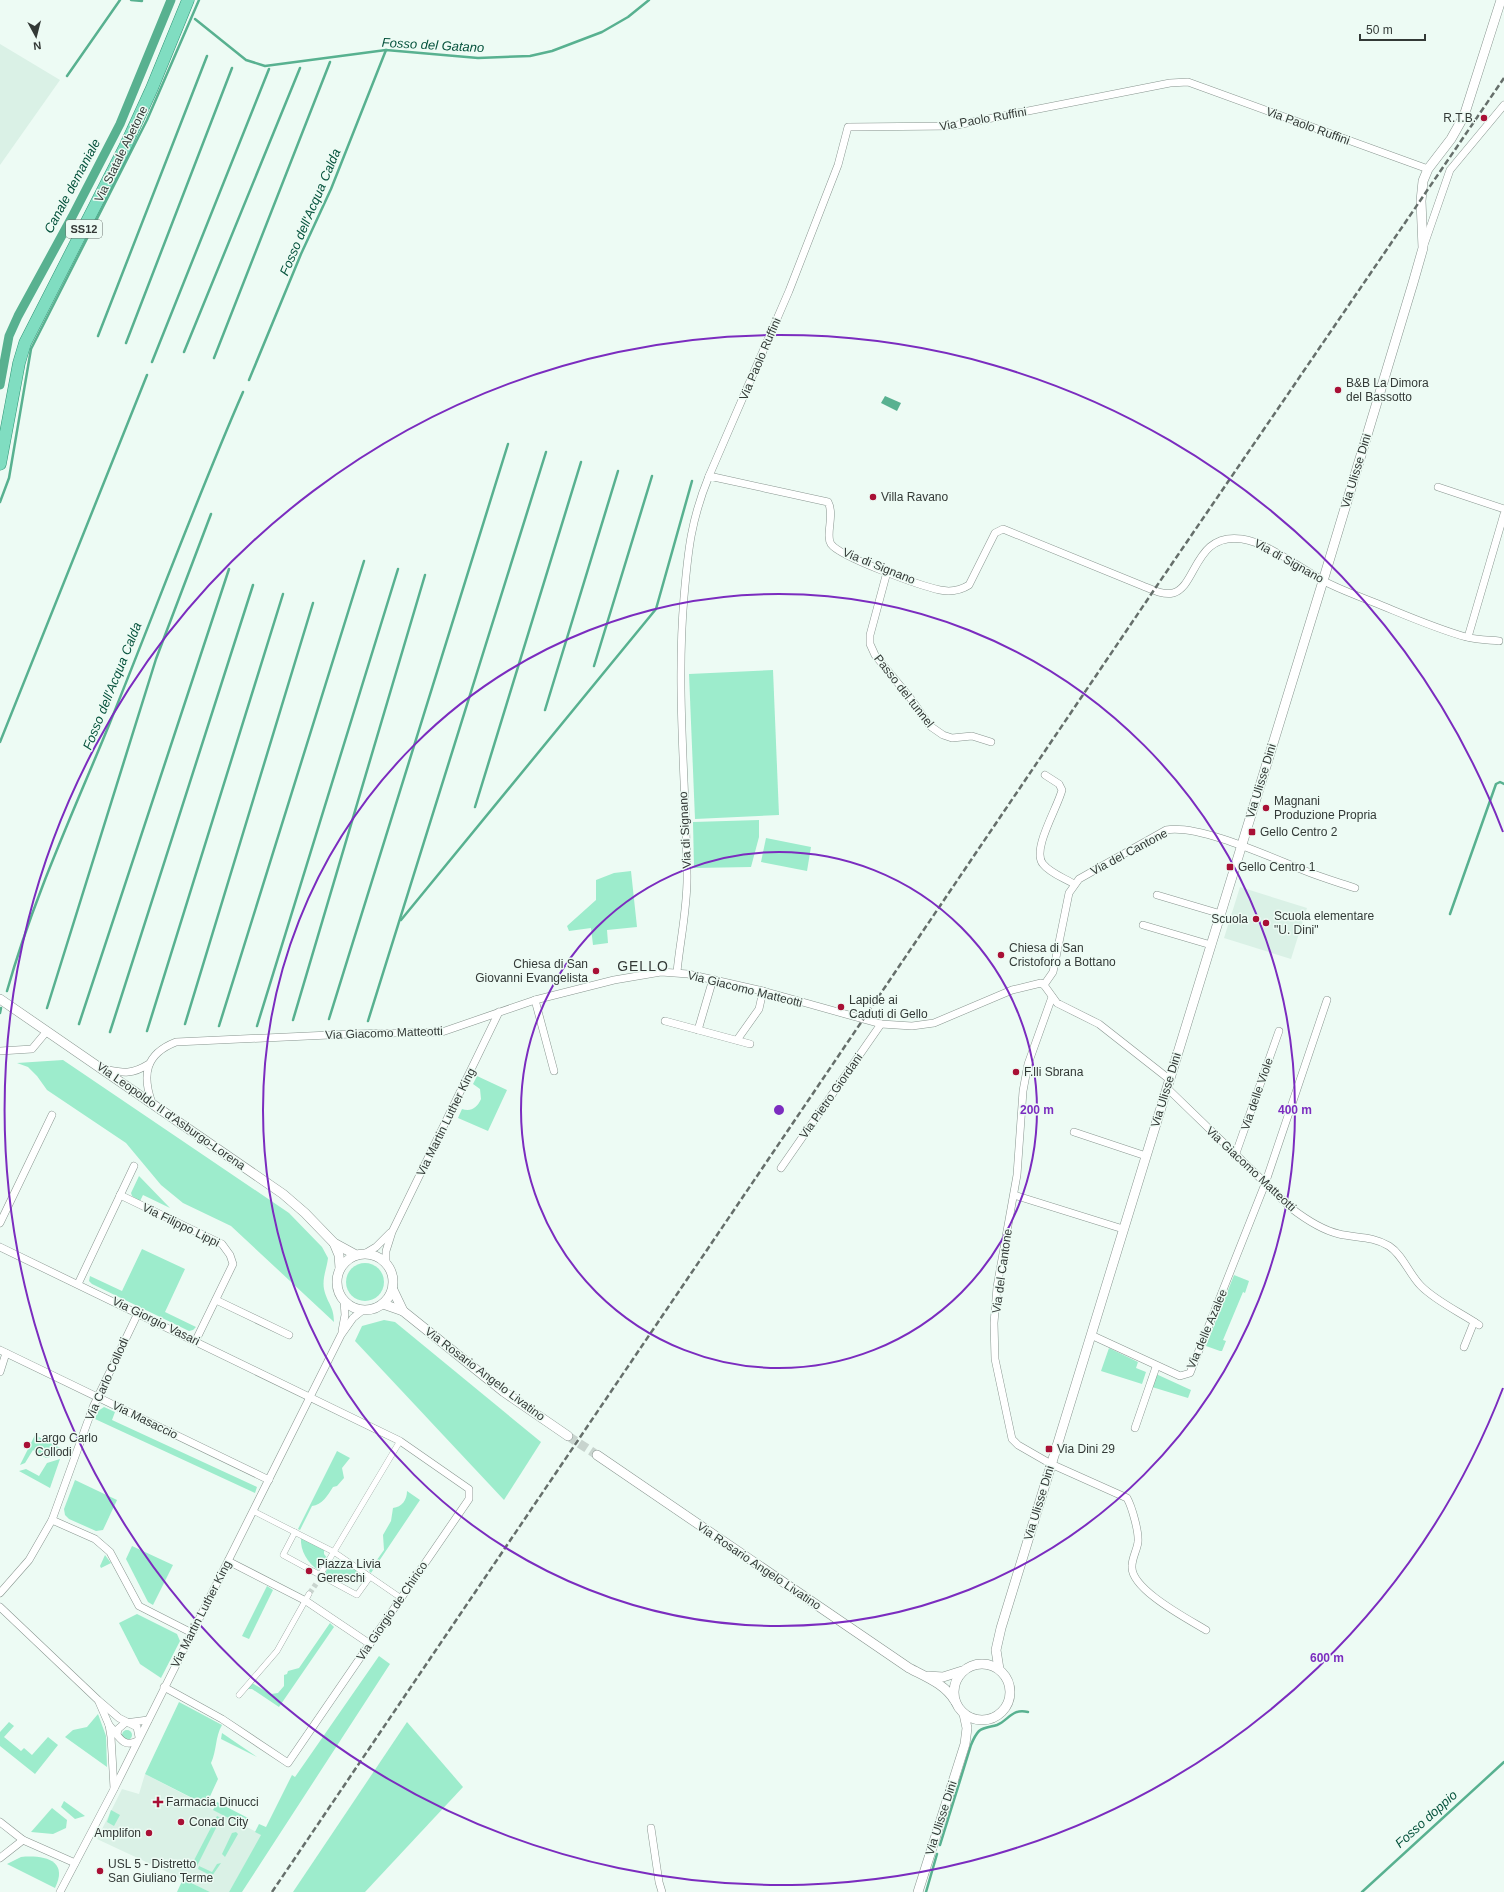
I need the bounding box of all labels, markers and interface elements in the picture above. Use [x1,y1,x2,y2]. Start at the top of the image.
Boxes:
north arrow [16,16,56,56]
scale bar [1360,16,1425,42]
text: 50 m [1366,23,1393,37]
water label: Fosso del Gatano [381,35,485,55]
text: N [32,39,42,52]
street label: Via Statale Abetone [92,103,150,204]
street label: Via Paolo Ruffini [938,104,1028,134]
street label: Via Paolo Ruffini [1264,104,1352,148]
place label: R.T.B. [1443,111,1476,125]
marker: R.T.B. [1479,113,1489,123]
water label: Canale demaniale [41,136,103,236]
water label: Fosso dell'Acqua Calda [276,146,344,278]
road number: SS12 [66,220,102,238]
street label: Via Paolo Ruffini [736,316,784,402]
place label: B&B La Dimora del Bassotto [1346,376,1429,404]
marker: B&B La Dimora del Bassotto [1333,385,1343,395]
street label: Via Ulisse Dini [1338,432,1374,510]
place label: Villa Ravano [881,490,948,504]
marker: Villa Ravano [868,492,878,502]
street label: Via di Signano [1252,536,1326,586]
street label: Via di Signano [841,545,918,587]
water label: Fosso dell'Acqua Calda [80,620,144,752]
street label: Passo del tunnel [871,652,937,730]
street label: Via Ulisse Dini [1243,742,1279,820]
street label: Via di Signano [676,791,694,869]
place label: Magnani Produzione Propria [1274,794,1377,822]
marker: Magnani Produzione Propria [1261,803,1271,813]
place label: Gello Centro 2 [1260,825,1338,839]
street label: Via del Cantone [1088,826,1170,878]
marker: Gello Centro 2 [1247,827,1257,837]
place label: Gello Centro 1 [1238,860,1316,874]
marker: Gello Centro 1 [1225,862,1235,872]
place label: Scuola elementare "U. Dini" [1274,909,1374,937]
place label: Scuola [1211,912,1248,926]
marker: Scuola [1251,914,1261,924]
marker: Scuola elementare "U. Dini" [1261,918,1271,928]
place label: Chiesa di San Cristoforo a Bottano [1009,941,1116,969]
marker: Chiesa di San Cristoforo a Bottano [996,950,1006,960]
place label: Chiesa di San Giovanni Evangelista [475,957,588,985]
district label: GELLO [617,958,669,974]
marker: Chiesa di San Giovanni Evangelista [591,966,601,976]
street label: Via Giacomo Matteotti [686,968,804,1010]
place label: Lapide ai Caduti di Gello [849,993,928,1021]
marker: Lapide ai Caduti di Gello [836,1002,846,1012]
street label: Via Giacomo Matteotti [325,1024,443,1042]
street label: Via Pietro Giordani [796,1051,866,1141]
street label: Via Ulisse Dini [1148,1051,1184,1129]
street label: Via delle Viole [1238,1056,1276,1132]
street label: Via Leopoldo II d'Asburgo-Lorena [94,1059,248,1173]
place label: F.lli Sbrana [1024,1065,1084,1079]
street label: Via Martin Luther King [414,1066,478,1178]
marker: F.lli Sbrana [1011,1067,1021,1077]
centre of rings [772,1103,786,1117]
text: 200 m [1020,1103,1054,1117]
text: 400 m [1278,1103,1312,1117]
street label: Via Giacomo Matteotti [1203,1124,1299,1214]
street label: Via Filippo Lippi [140,1200,222,1250]
street label: Via del Cantone [989,1228,1015,1314]
street label: Via delle Azalee [1184,1287,1230,1371]
street label: Via Giorgio Vasari [110,1294,202,1348]
street label: Via Rosario Angelo Livatino [422,1324,548,1424]
street label: Via Carlo Collodi [82,1335,132,1423]
street label: Via Masaccio [110,1398,180,1442]
place label: Largo Carlo Collodi [35,1431,98,1459]
marker: Largo Carlo Collodi [22,1440,32,1450]
place label: Via Dini 29 [1057,1442,1115,1456]
marker: Via Dini 29 [1044,1444,1054,1454]
street label: Via Ulisse Dini [1021,1464,1057,1542]
street label: Via Rosario Angelo Livatino [694,1519,824,1613]
place label: Piazza Livia Gereschi [317,1557,381,1585]
street label: Via Martin Luther King [168,1558,234,1670]
street label: Via Giorgio de Chirico [354,1559,431,1663]
marker: Piazza Livia Gereschi [304,1566,314,1576]
text: 600 m [1310,1651,1344,1665]
street label: Via Ulisse Dini [922,1779,960,1857]
water label: Fosso doppio [1392,1787,1460,1851]
place label: Farmacia Dinucci [166,1795,259,1809]
marker: Farmacia Dinucci [153,1797,163,1807]
place label: Conad City [189,1815,248,1829]
marker: Conad City [176,1817,186,1827]
place label: Amplifon [94,1826,141,1840]
marker: Amplifon [144,1828,154,1838]
place label: USL 5 - Distretto San Giuliano Terme [108,1857,213,1885]
marker: USL 5 - Distretto San Giuliano Terme [95,1866,105,1876]

